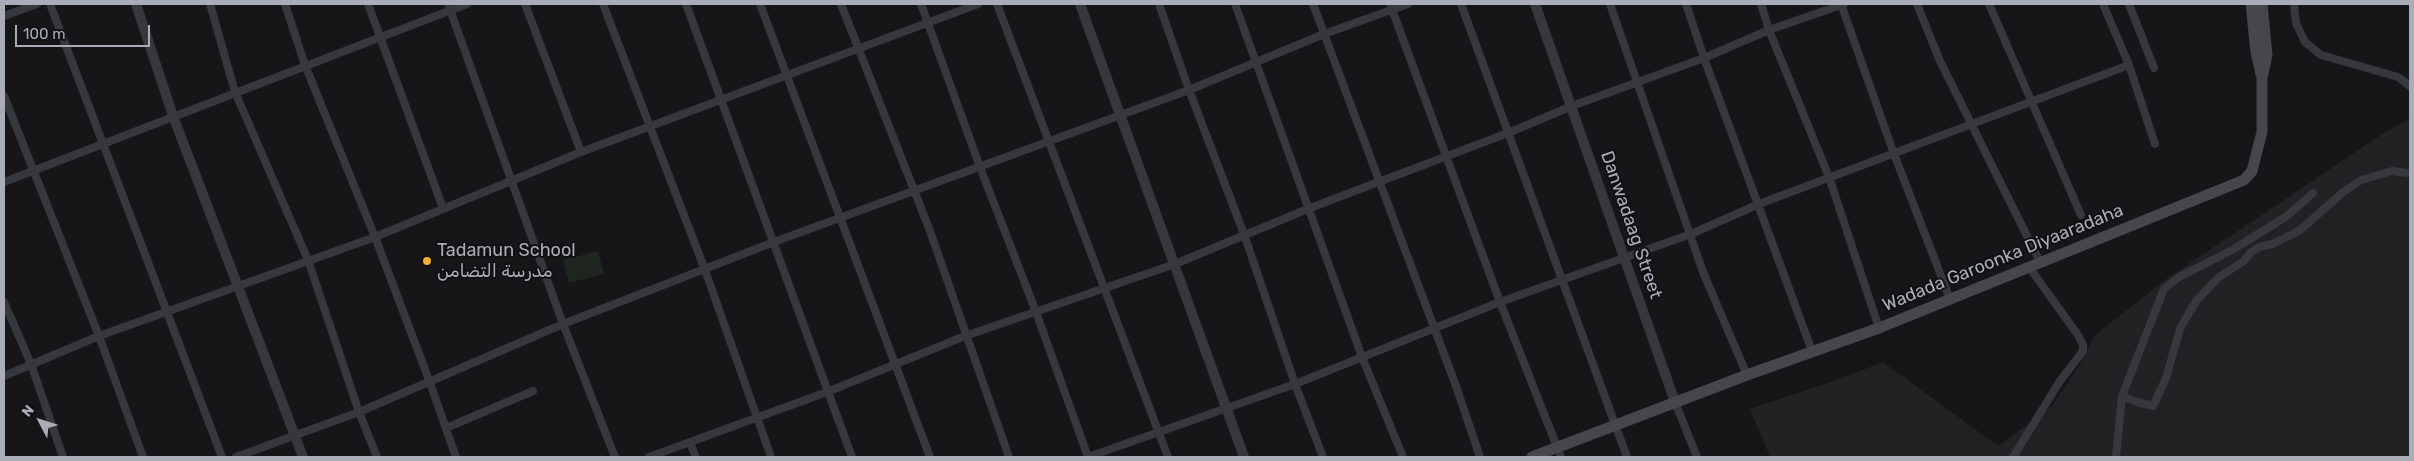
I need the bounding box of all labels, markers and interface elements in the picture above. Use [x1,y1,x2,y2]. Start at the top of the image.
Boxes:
scale bar [18,15,152,47]
text: 100 m [23,25,65,43]
street label: Danwadaag Street [1596,148,1666,302]
street label: Wadada Garoonka Diyaaradaha [1879,200,2127,316]
place label: Tadamun School مدرسة التضامن [437,240,576,282]
marker: Tadamun School مدرسة التضامن [421,255,433,267]
north arrow [15,396,65,446]
text: N [18,402,38,420]

